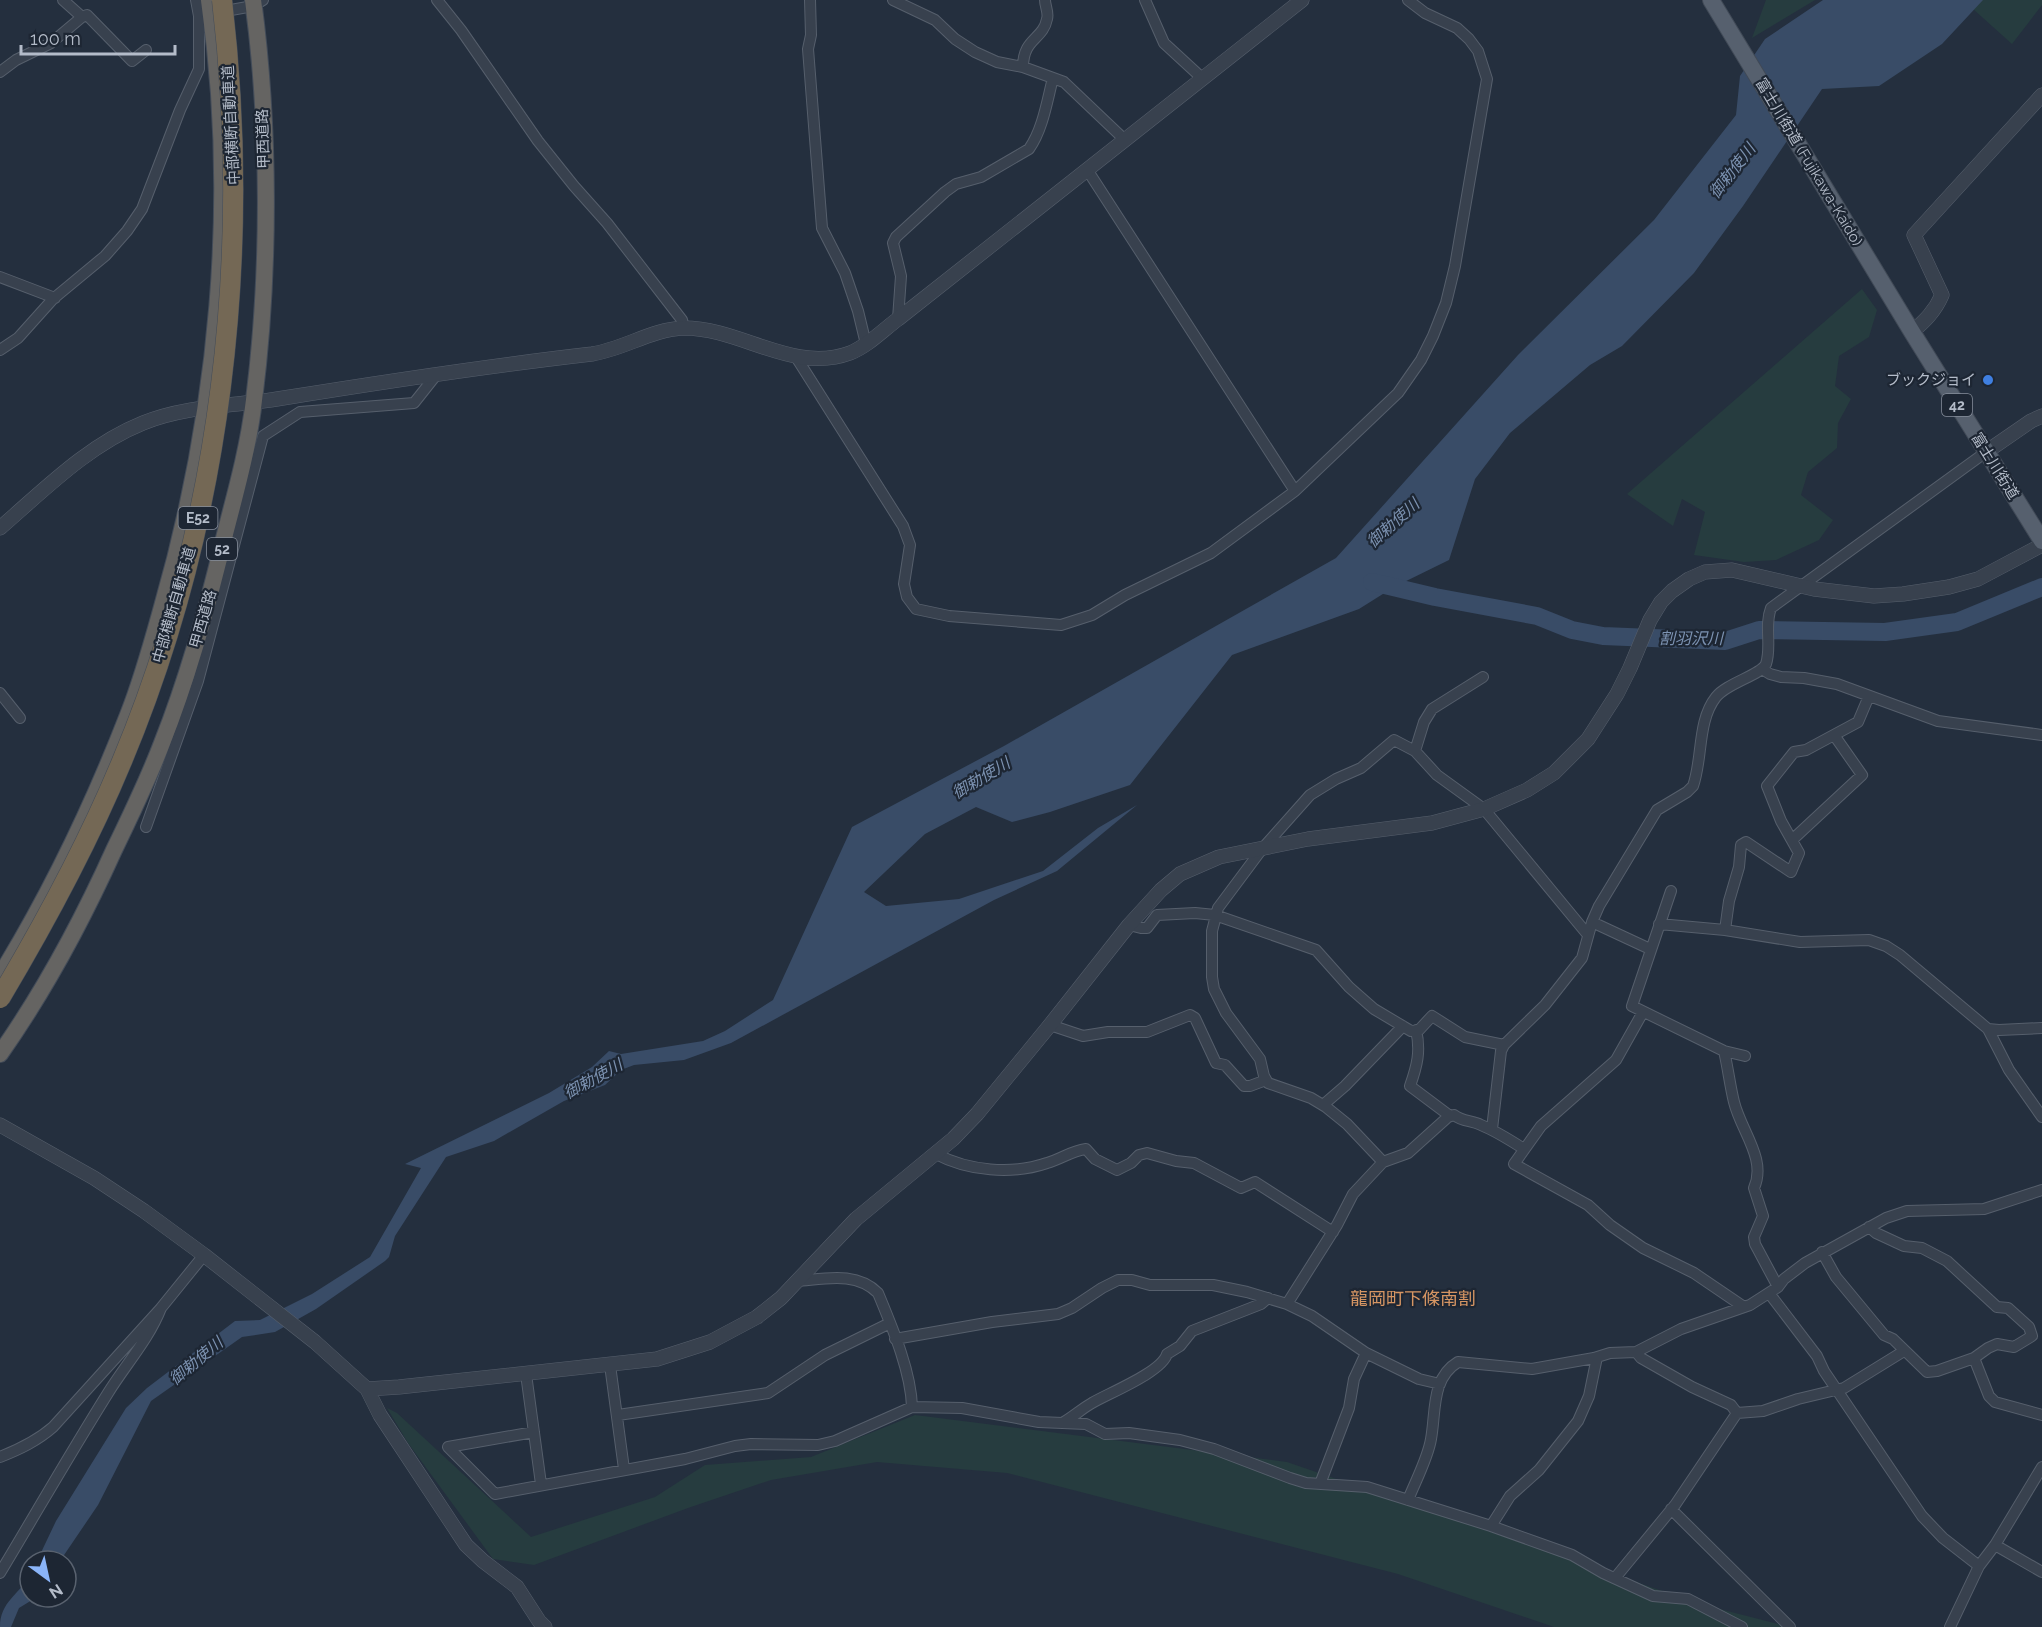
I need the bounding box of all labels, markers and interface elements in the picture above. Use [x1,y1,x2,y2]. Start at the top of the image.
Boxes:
scale bar [21,18,176,56]
text: 100 m [30,28,81,49]
street label: 中部横断自動車道 [219,65,243,185]
street label: 富士川街道 (Fujikawa-Kaido) [1752,75,1866,249]
street label: 甲西道路 [253,109,273,169]
water label: 御勅使川 [1705,138,1760,202]
place label: ブックジョイ [1886,371,1976,389]
marker: ブックジョイ [1981,373,1995,387]
road number: 42 [1942,394,1972,416]
street label: 富士川街道 [1967,429,2023,503]
water label: 御勅使川 [1363,493,1425,551]
road number: E52 [178,507,218,529]
road number: 52 [207,538,237,560]
street label: 中部横断自動車道 [149,545,199,665]
street label: 甲西道路 [186,588,220,650]
water label: 割羽沢川 [1659,629,1725,648]
water label: 御勅使川 [949,752,1015,803]
water label: 御勅使川 [560,1054,627,1103]
district label: 龍岡町下條南割 [1350,1288,1476,1309]
water label: 御勅使川 [165,1332,228,1389]
north arrow [18,1549,78,1609]
text: N [46,1580,66,1602]

